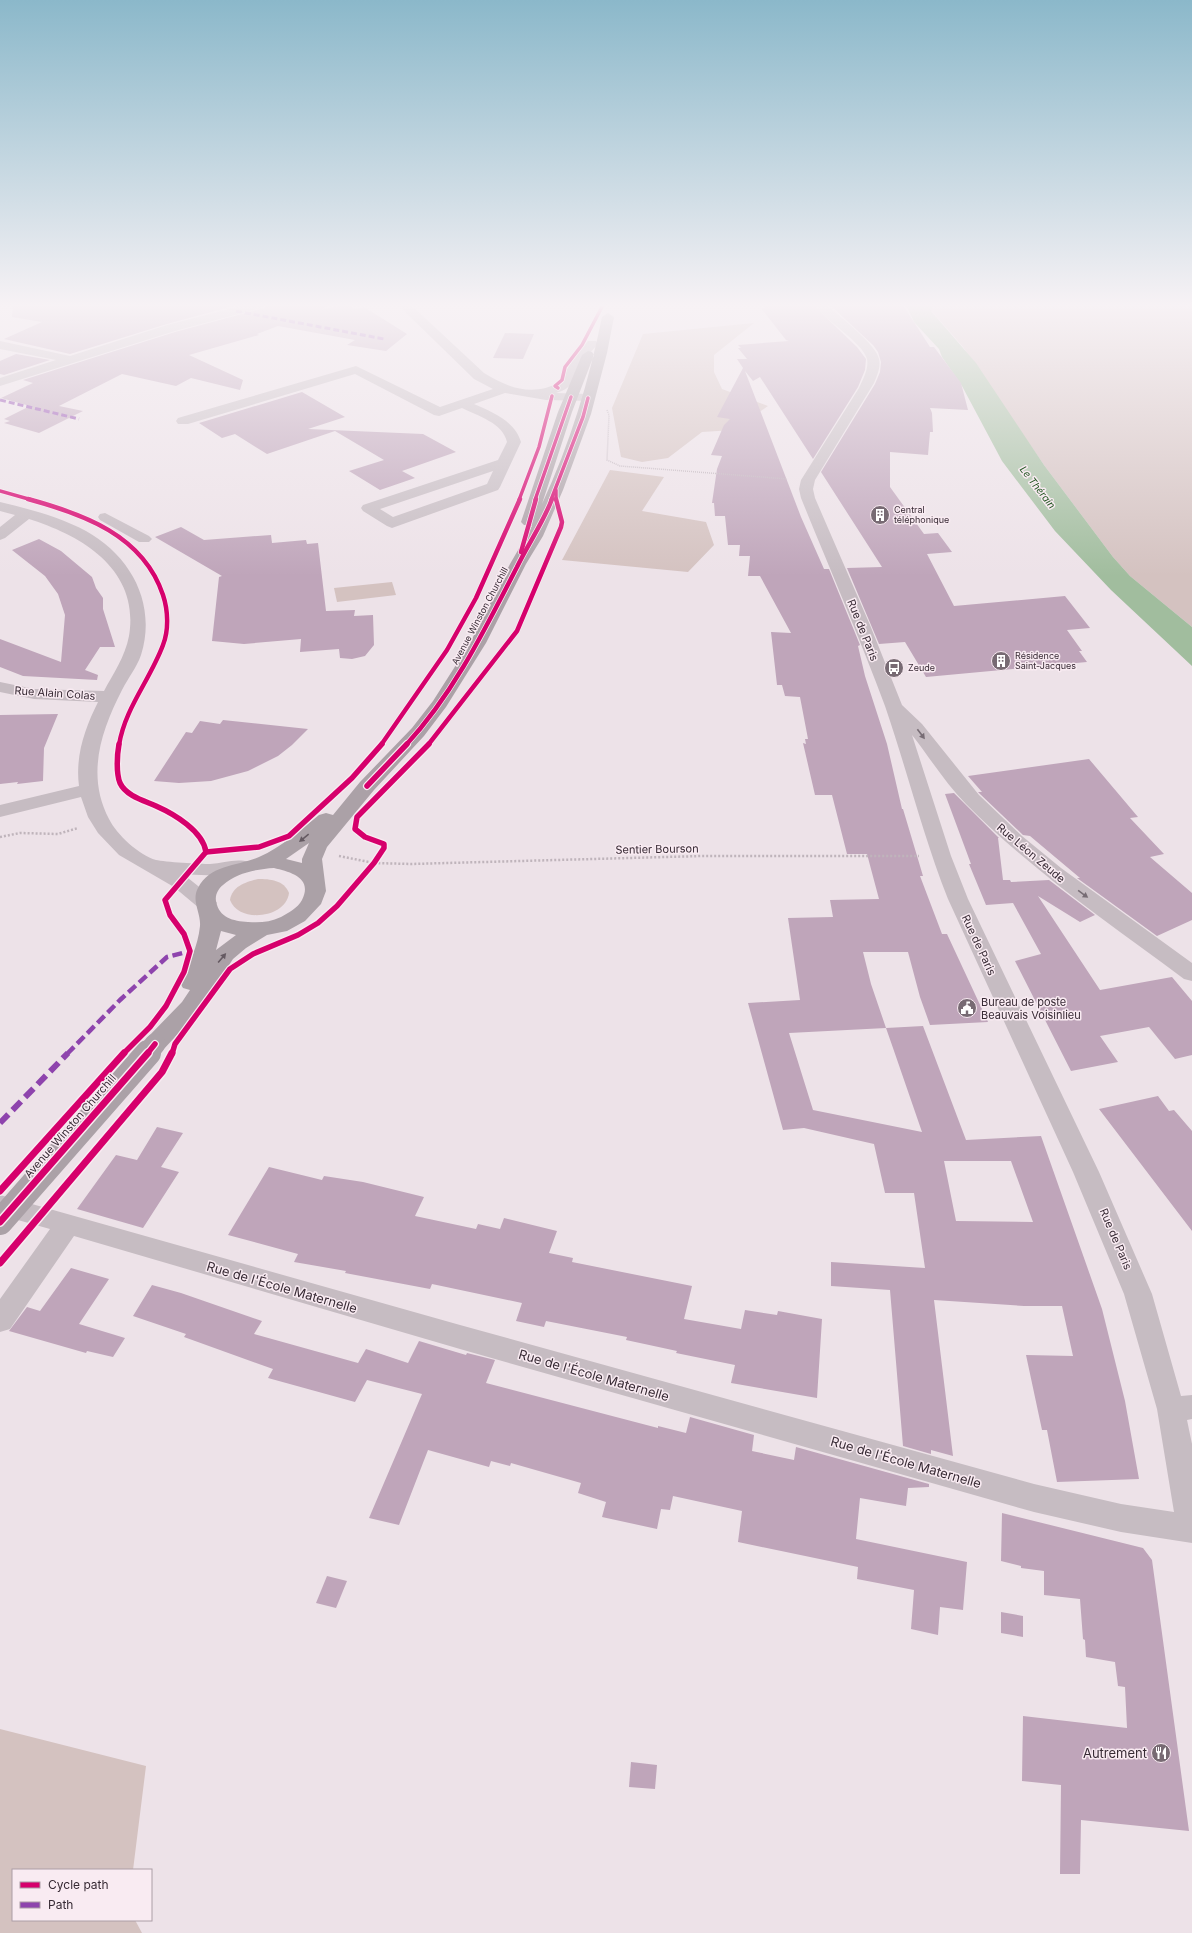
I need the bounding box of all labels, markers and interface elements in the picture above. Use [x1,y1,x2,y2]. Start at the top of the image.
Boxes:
water label: Le Thérain [1018,463,1058,511]
building icon: Central téléphonique [869,504,891,526]
place label: Central téléphonique [894,504,949,525]
street label: Avenue Winston Churchill [449,565,510,666]
street label: Rue de Paris [844,597,882,663]
building icon: Résidence Saint-Jacques [990,650,1012,672]
place label: Résidence Saint-Jacques [1015,650,1076,671]
bus stop icon: Zeude [883,657,905,679]
place label: Zeude [908,662,935,673]
street label: Rue Alain Colas [14,683,96,703]
one-way arrow [917,729,926,740]
street label: Rue Léon Zeude [994,820,1068,886]
one-way arrow [299,833,310,842]
street label: Sentier Bourson [615,841,699,857]
one-way arrow [1077,889,1088,898]
street label: Rue de Paris [959,912,999,978]
one-way arrow [217,953,226,964]
place label: Bureau de poste Beauvais Voisinlieu [981,995,1081,1022]
public building icon: Bureau de poste Beauvais Voisinlieu [956,997,978,1019]
street label: Avenue Winston Churchill [21,1071,119,1181]
street label: Rue de Paris [1097,1206,1135,1272]
street label: Rue de l'École Maternelle [205,1258,359,1316]
street label: Rue de l'École Maternelle [517,1346,671,1404]
street label: Rue de l'École Maternelle [829,1433,983,1491]
restaurant icon: Autrement [1150,1742,1172,1764]
place label: Autrement [1083,1745,1147,1761]
legend [12,1869,152,1921]
text: Cycle path [48,1877,109,1892]
text: Path [48,1897,73,1912]

